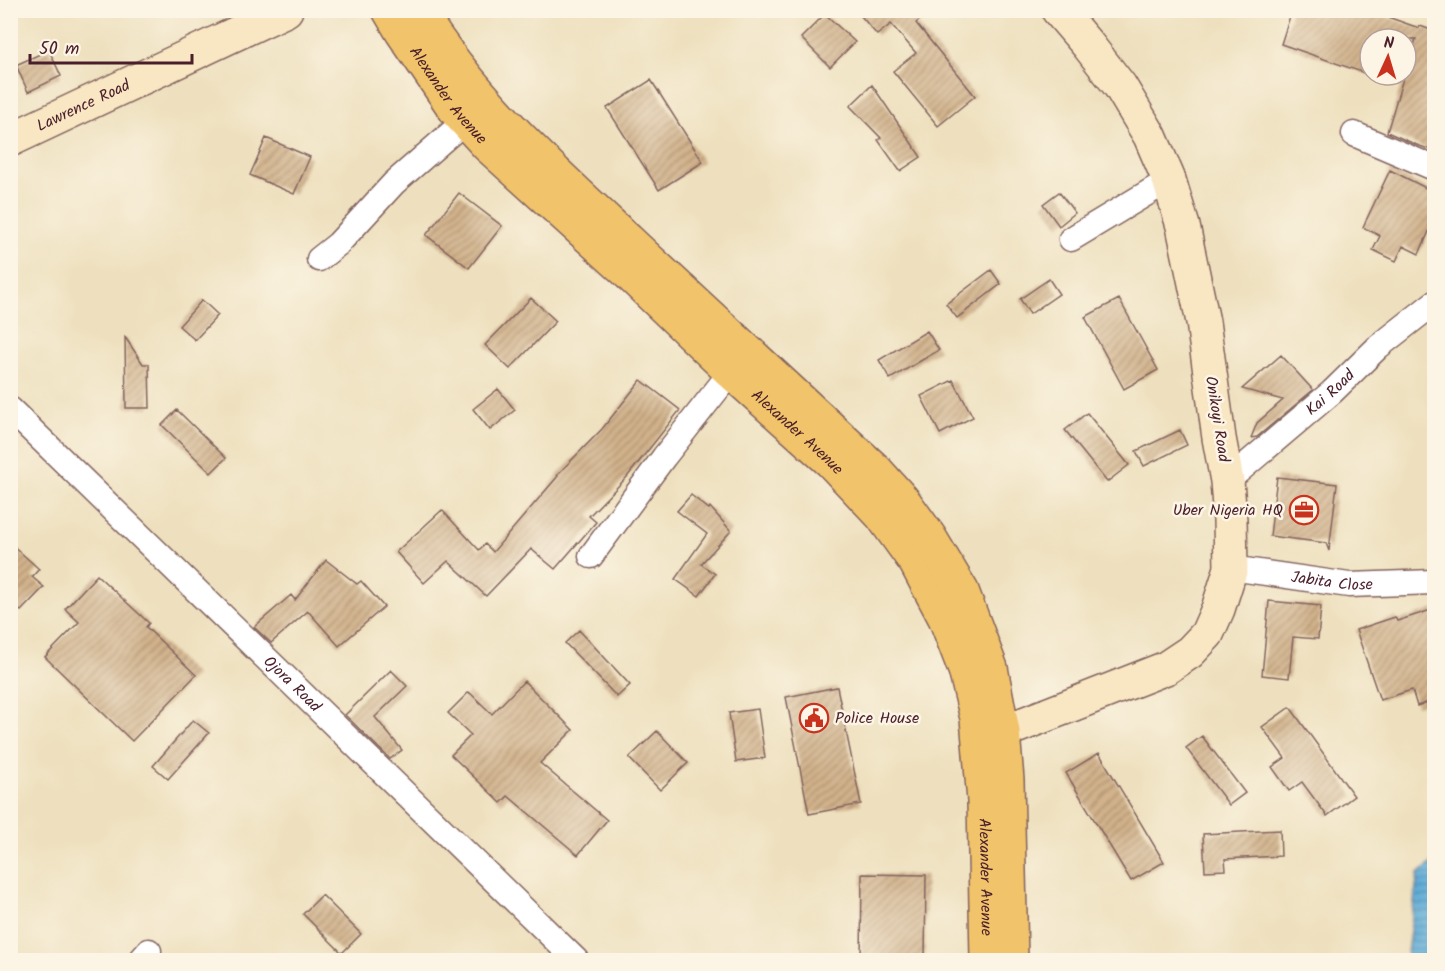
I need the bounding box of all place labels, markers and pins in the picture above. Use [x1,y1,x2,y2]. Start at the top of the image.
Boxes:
office icon: Uber Nigeria HQ [1288,494,1320,526]
place label: Uber Nigeria HQ [1173,498,1283,523]
public building icon: Police House [798,702,830,734]
place label: Police House [835,706,919,731]

